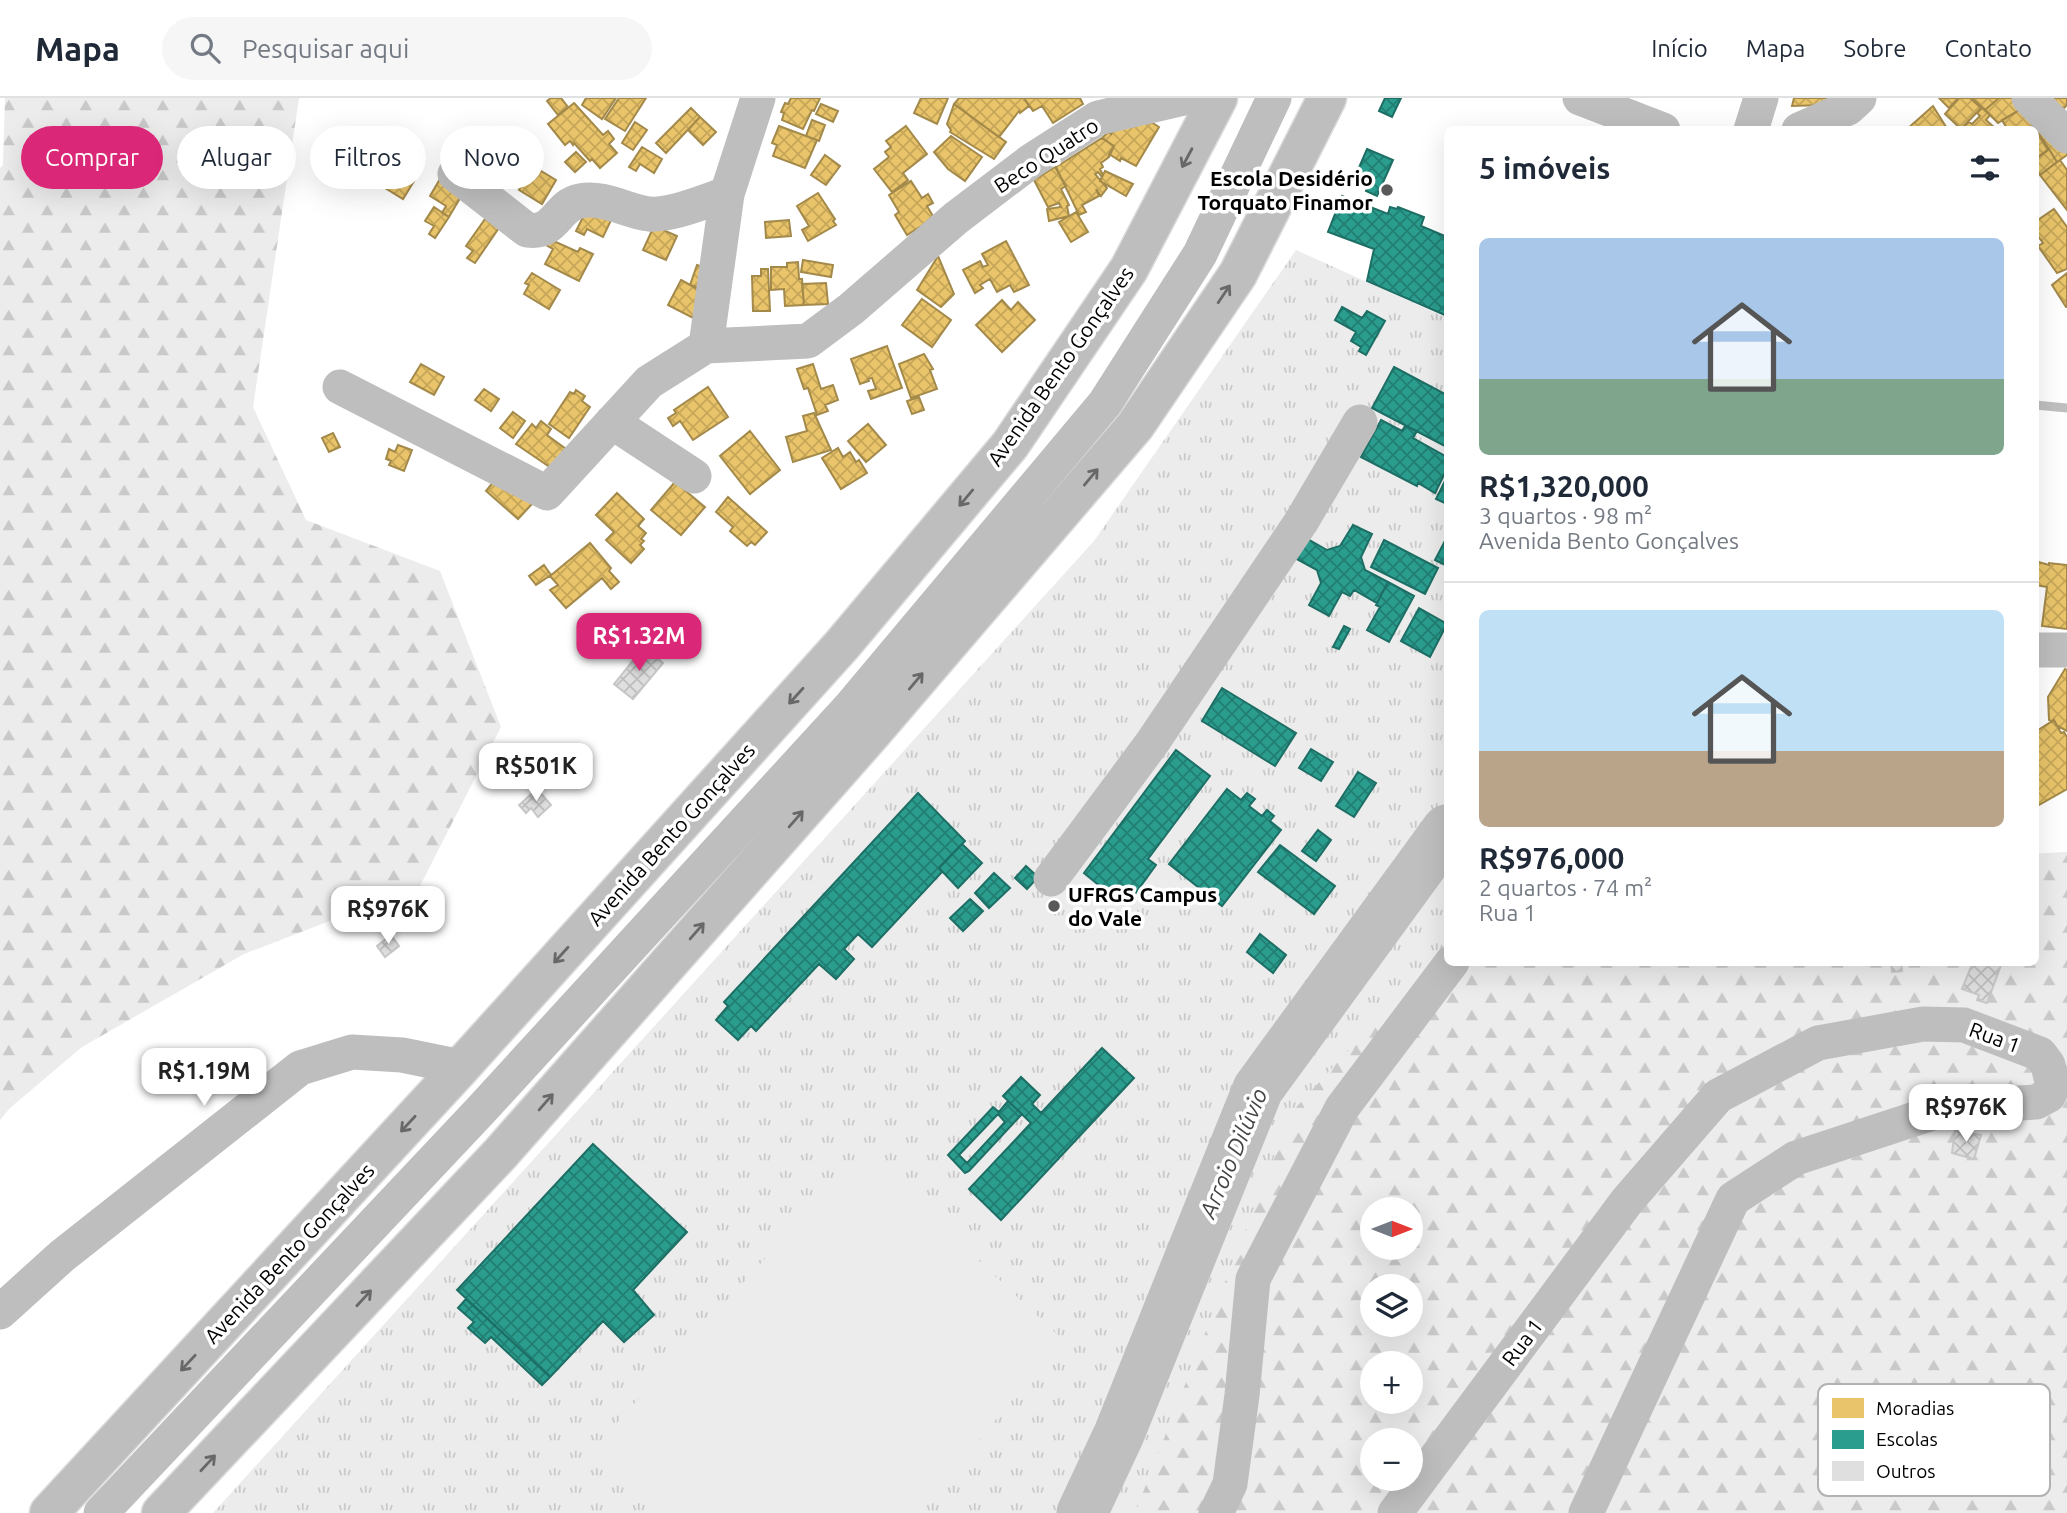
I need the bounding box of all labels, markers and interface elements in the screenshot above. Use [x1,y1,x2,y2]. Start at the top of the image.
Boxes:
search box [162,17,652,80]
icon: search [186,29,224,67]
text: Mapa [35,30,120,67]
text: Pesquisar aqui [242,34,409,63]
text: Início [1651,35,1708,62]
text: Mapa [1746,35,1805,62]
text: Sobre [1843,35,1906,62]
text: Contato [1944,35,2032,62]
street label: Beco Quatro [989,112,1103,198]
chip: Comprar [21,126,163,189]
chip: Alugar [177,126,296,189]
chip: Filtros [310,126,426,189]
chip: Novo [440,126,544,189]
one-way arrow [1179,148,1193,168]
icon: filters [1966,149,2004,187]
text: 5 imóveis [1479,151,1610,185]
place label: Escola Desidério Torquato Finamor [1197,166,1373,214]
marker: Escola Desidério Torquato Finamor [1379,182,1395,198]
street label: Avenida Bento Gonçalves [982,262,1138,470]
one-way arrow [1218,284,1232,304]
icon: home [1679,284,1805,410]
one-way arrow [1083,468,1099,486]
text: R$1,320,000 [1479,469,1649,503]
one-way arrow [958,488,973,506]
text: 3 quartos · 98 m² [1479,503,1652,528]
text: Avenida Bento Gonçalves [1479,528,1739,553]
pin: R$1.32M [574,614,704,673]
text: R$1.32M [592,623,686,648]
icon: home [1679,656,1805,782]
one-way arrow [908,673,924,691]
one-way arrow [788,686,804,704]
street label: Avenida Bento Gonçalves [583,738,759,930]
pin: R$501K [479,744,593,803]
text: R$501K [495,753,577,778]
one-way arrow [788,810,804,828]
text: R$976,000 [1479,841,1625,875]
text: 2 quartos · 74 m² [1479,875,1652,900]
place label: UFRGS Campus do Vale [1068,882,1217,930]
pin: R$976K [331,886,445,946]
text: R$976K [347,896,429,921]
marker: UFRGS Campus do Vale [1046,898,1062,914]
text: Rua 1 [1479,900,1537,925]
one-way arrow [689,923,705,941]
one-way arrow [553,946,570,963]
street label: Rua 1 [1966,1017,2024,1057]
pin: R$1.19M [139,1048,269,1108]
text: R$1.19M [157,1058,251,1083]
water label: Arroio Dilúvio [1194,1084,1272,1222]
pin: R$976K [1909,1084,2023,1144]
one-way arrow [538,1093,554,1111]
text: R$976K [1925,1094,2007,1119]
one-way arrow [400,1115,417,1132]
street label: Avenida Bento Gonçalves [199,1158,379,1348]
north arrow [1360,1197,1423,1260]
map controls [1360,1197,1423,1491]
button: layers [1360,1274,1423,1337]
one-way arrow [355,1290,372,1307]
street label: Rua 1 [1497,1314,1547,1370]
button: + [1360,1351,1423,1414]
one-way arrow [179,1354,196,1371]
legend [1818,1384,2050,1496]
text: Moradias [1876,1397,1954,1419]
button: − [1360,1428,1423,1491]
text: Escolas [1876,1428,1938,1450]
one-way arrow [199,1455,216,1472]
text: Outros [1876,1460,1936,1482]

